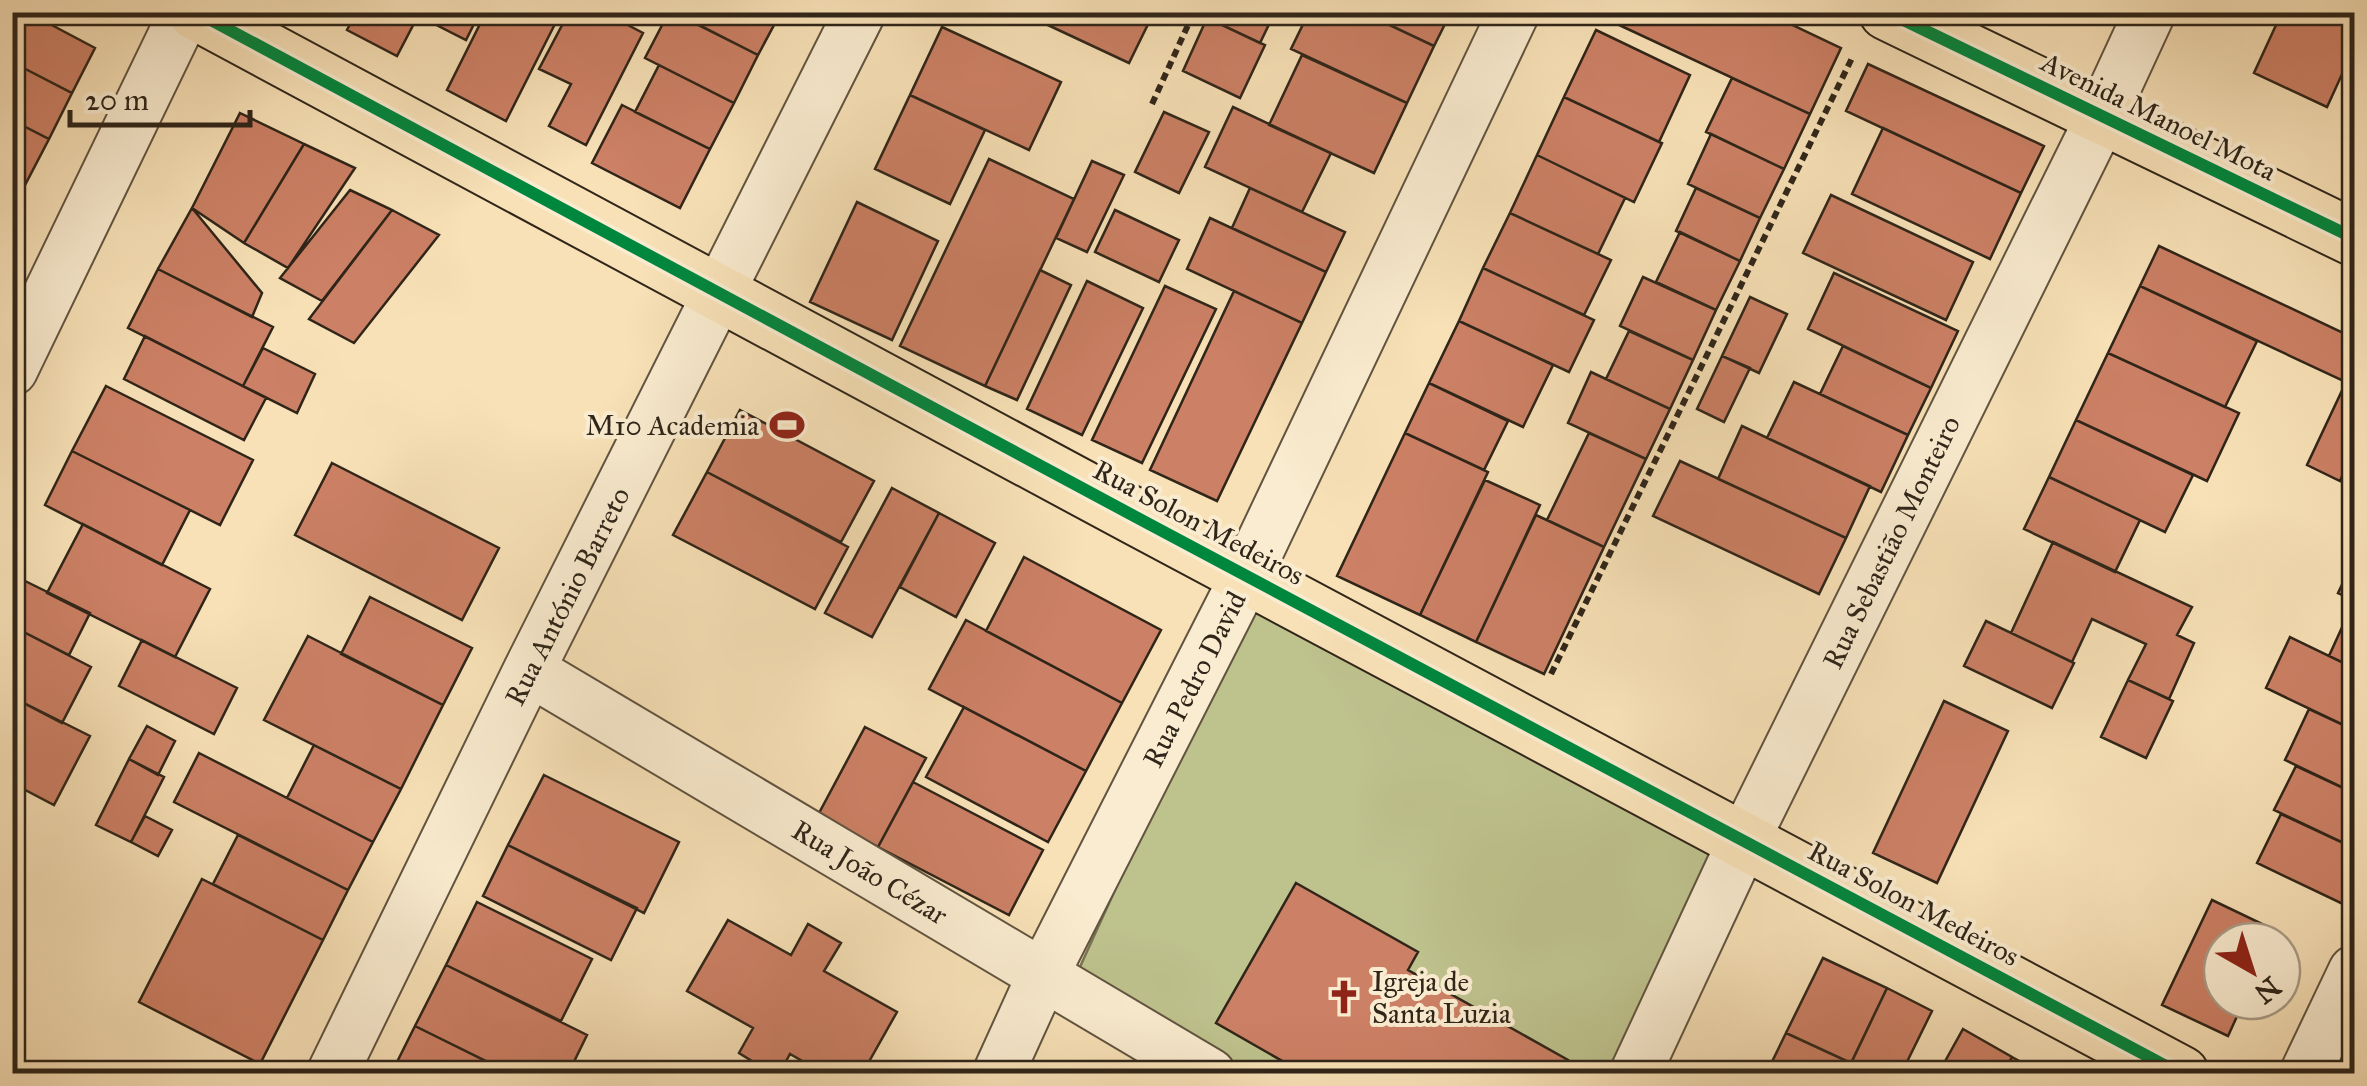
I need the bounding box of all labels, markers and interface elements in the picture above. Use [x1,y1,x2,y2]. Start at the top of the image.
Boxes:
street label: Avenida Manoel Mota [2035,44,2282,189]
scale bar [70,65,250,127]
text: 20 m [85,82,149,118]
sports icon: M10 Academia [768,406,806,444]
place label: M10 Academia [586,408,759,443]
street label: Rua Sebastião Monteiro [1815,410,1968,674]
street label: Rua Solon Medeiros [1087,452,1310,593]
street label: Rua António Barreto [497,481,638,711]
street label: Rua Pedro David [1135,585,1254,773]
street label: Rua João Cézar [786,812,954,933]
street label: Rua Solon Medeiros [1802,833,2025,974]
north arrow [2202,921,2302,1021]
place label: Igreja de Santa Luzia [1372,964,1511,1031]
text: N [2247,969,2288,1011]
church icon: Igreja de Santa Luzia [1325,978,1363,1016]

